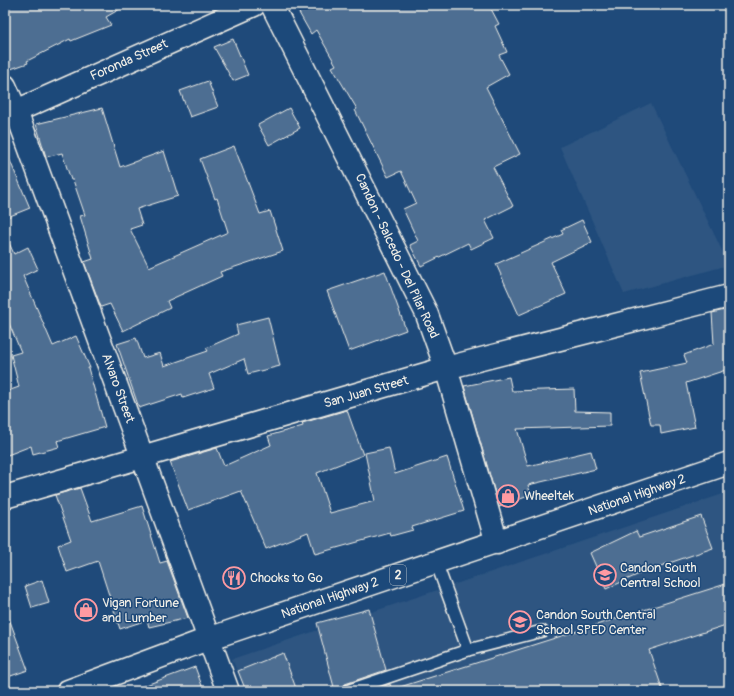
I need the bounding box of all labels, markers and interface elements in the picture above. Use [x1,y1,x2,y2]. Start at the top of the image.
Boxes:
street label: Foronda Street [88,35,171,84]
street label: Candon - Salcedo - Del Pilar Road [352,171,442,341]
street label: Alvaro Street [98,351,138,426]
street label: San Juan Street [322,372,411,412]
street label: National Highway 2 [586,471,688,519]
shop icon: Wheeltek [495,483,521,509]
place label: Wheeltek [524,488,575,504]
place label: Candon South Central School [620,560,701,591]
school or university icon: Candon South Central School [592,562,618,588]
restaurant icon: Chooks to Go [221,565,247,591]
road number: 2 [390,565,406,585]
place label: Chooks to Go [250,570,323,586]
street label: National Highway 2 [279,574,381,622]
place label: Vigan Fortune and Lumber [102,595,179,626]
shop icon: Vigan Fortune and Lumber [73,597,99,623]
place label: Candon South Central School SPED Center [536,607,656,638]
school or university icon: Candon South Central School SPED Center [507,609,533,635]

